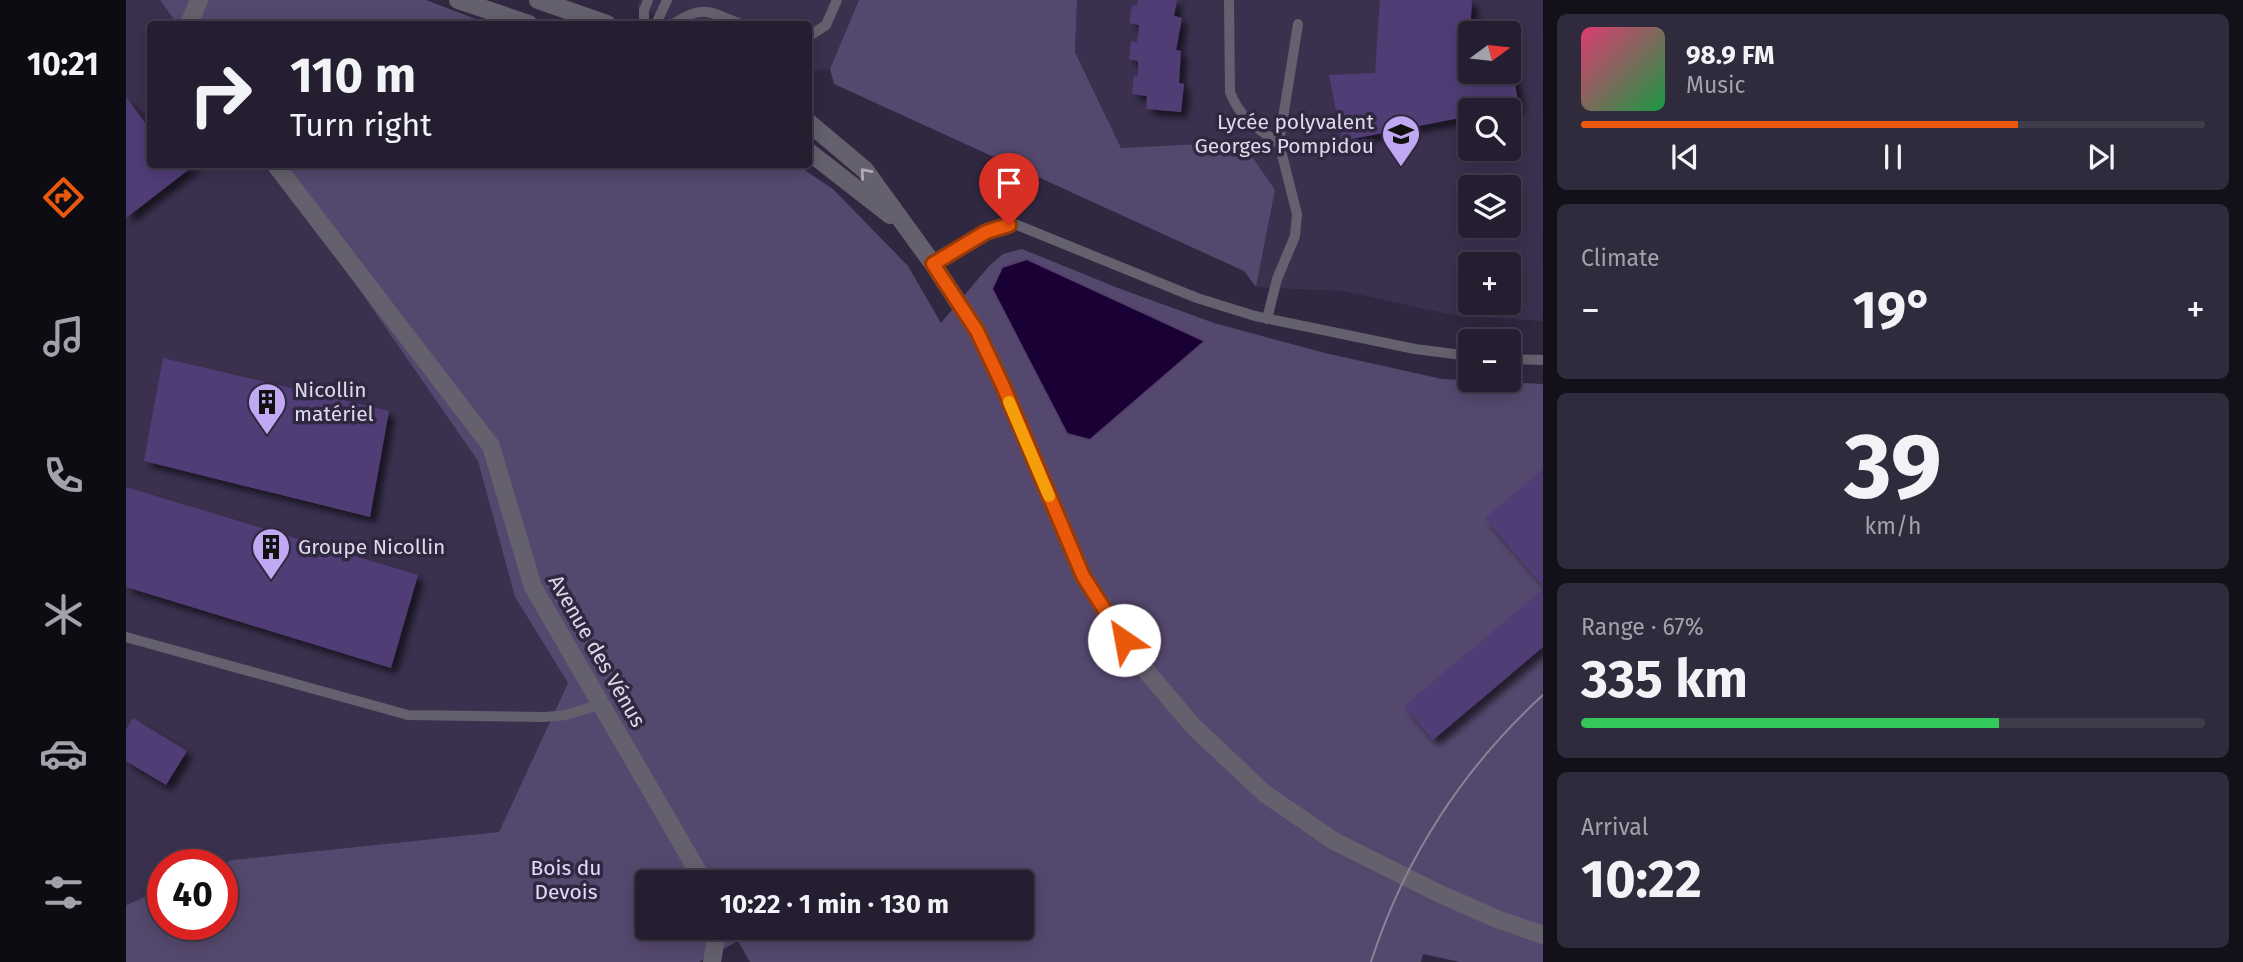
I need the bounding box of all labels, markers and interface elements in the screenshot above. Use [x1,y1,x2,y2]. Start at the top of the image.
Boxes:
north arrow [1458,21,1521,84]
map controls [1458,21,1521,392]
text: 98.9 FM [1686,40,1774,71]
text: 10:21 [27,45,99,83]
text: 110 m [290,46,416,105]
icon: right [175,49,266,140]
text: Music [1686,71,1746,99]
button: search [1458,98,1521,161]
text: Turn right [290,106,432,144]
place label: Lycée polyvalent Georges Pompidou [1195,109,1374,159]
school or university icon: Lycée polyvalent Georges Pompidou [1380,113,1422,168]
icon: previous [1666,138,1704,176]
icon: pause [1874,138,1912,176]
icon: next [2082,138,2120,176]
pin [979,153,1039,225]
icon: arrive [990,164,1028,202]
one-way arrow [861,168,873,181]
icon: directions [39,173,88,222]
button: layers [1458,175,1521,238]
text: Climate [1581,244,1660,272]
button: + [1458,252,1521,315]
text: 19° [1853,279,1933,342]
text: − [1581,287,1600,333]
text: + [2186,287,2205,333]
icon: music [39,312,88,361]
button: − [1458,329,1521,392]
place label: Nicollin matériel [294,377,374,427]
building icon: Nicollin matériel [246,381,288,436]
text: 39 [1844,412,1942,521]
icon: phone [39,451,88,500]
text: km/h [1865,512,1921,540]
building icon: Groupe Nicollin [250,526,292,581]
place label: Groupe Nicollin [298,534,445,560]
street label: Avenue des Vénus [543,570,651,732]
icon: climate [39,590,88,639]
position arrow [1087,603,1161,677]
text: Range · 67% [1581,613,1704,641]
text: 335 km [1581,648,1748,711]
icon: car [39,729,88,778]
text: Arrival [1581,813,1648,841]
text: 10:22 [1581,848,1702,911]
speed limit sign: 40 [147,849,238,940]
park label: Bois du Devois [530,855,602,905]
icon: filters [39,868,88,917]
text: 10:22 · 1 min · 130 m [720,889,949,920]

